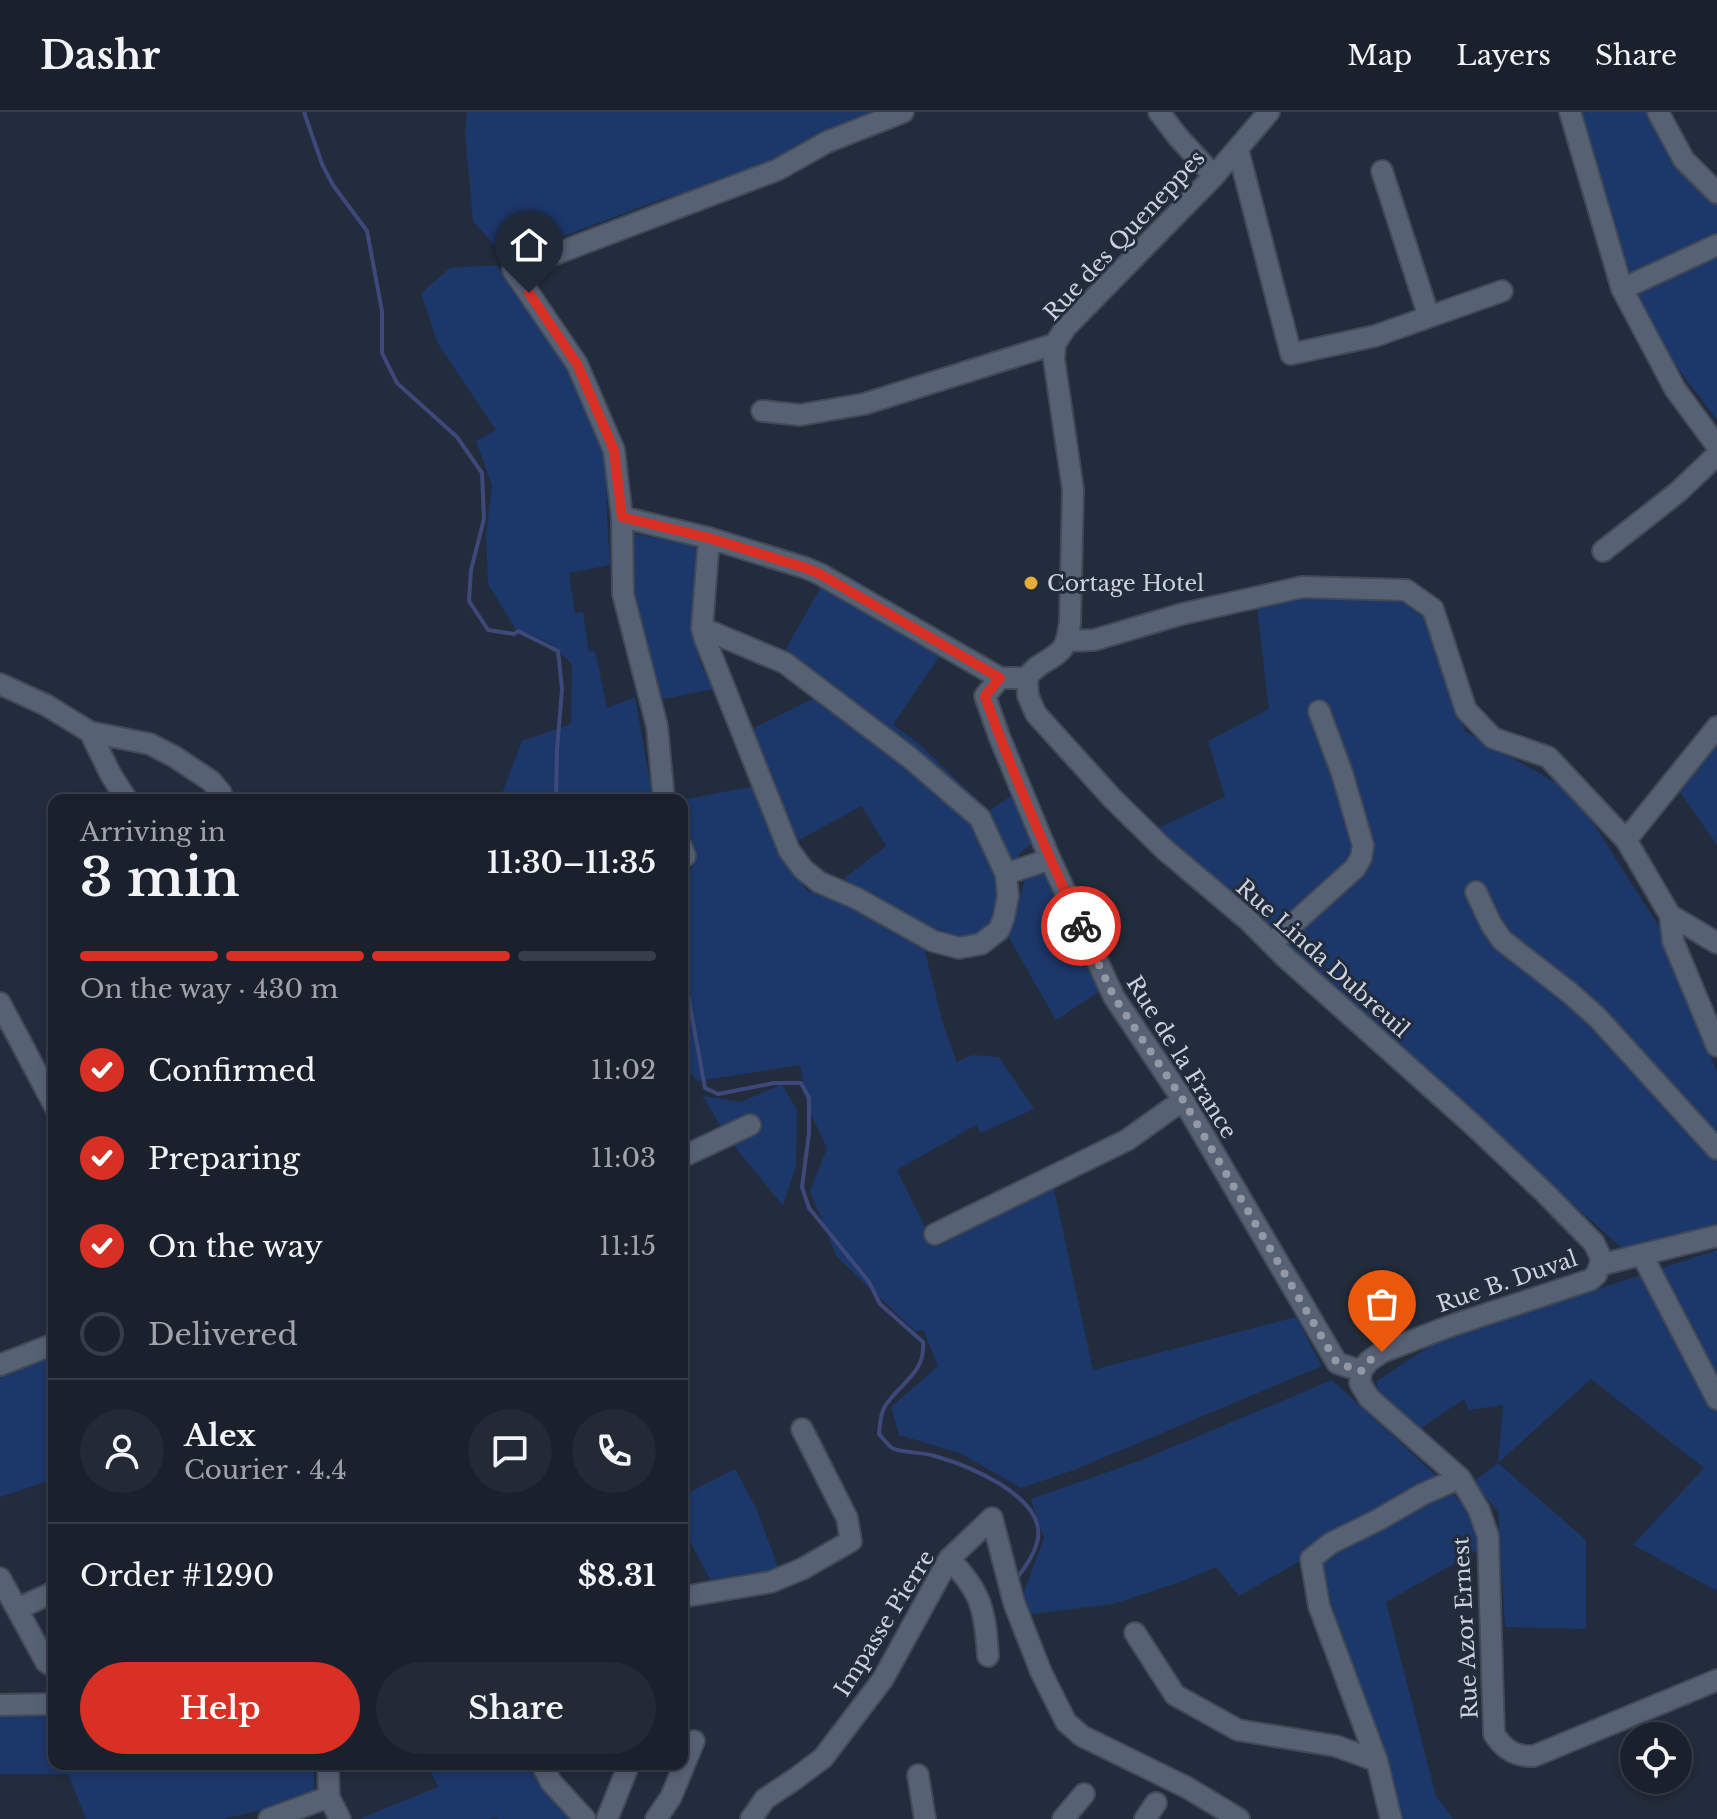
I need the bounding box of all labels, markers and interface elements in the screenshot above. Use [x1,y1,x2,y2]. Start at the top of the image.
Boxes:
text: Dashr [40,32,160,79]
text: Map [1347,38,1412,73]
text: Layers [1456,38,1551,73]
text: Share [1595,38,1677,73]
street label: Rue des Queneppes [1038,145,1210,326]
pin [495,211,563,293]
icon: home [507,223,551,267]
place label: Cortage Hotel [1047,570,1204,597]
marker: Cortage Hotel [1022,574,1040,592]
text: Arriving in [80,816,226,848]
text: 11:30–11:35 [487,844,656,881]
text: 3 min [80,846,240,910]
street label: Rue Linda Dubreuil [1231,874,1415,1043]
courier [1041,886,1121,966]
icon: bike [1059,904,1103,948]
street label: Rue de la France [1121,971,1243,1144]
text: On the way · 430 m [80,973,338,1005]
icon: check [80,1048,124,1092]
text: Confirmed [148,1052,316,1089]
text: 11:02 [591,1054,656,1086]
icon: check [80,1136,124,1180]
text: Preparing [148,1140,300,1177]
text: 11:03 [591,1142,656,1174]
icon: check [80,1224,124,1268]
text: On the way [148,1228,323,1265]
text: 11:15 [599,1230,656,1262]
street label: Rue B. Duval [1433,1245,1581,1318]
pin [1348,1270,1416,1352]
icon: bag [1360,1282,1404,1326]
text: Delivered [148,1316,298,1353]
button: person [80,1409,164,1493]
button: chat [468,1409,552,1493]
button: phone [572,1409,656,1493]
text: Alex [184,1417,256,1454]
text: Courier · 4.4 [184,1454,347,1486]
street label: Rue Azor Ernest [1447,1535,1484,1720]
street label: Impasse Pierre [829,1545,940,1701]
text: Order #1290 [80,1557,275,1594]
text: $8.31 [578,1557,656,1594]
button: Help [80,1662,360,1754]
button: Share [376,1662,656,1754]
map controls [1620,1722,1692,1794]
button: locate [1620,1722,1692,1794]

